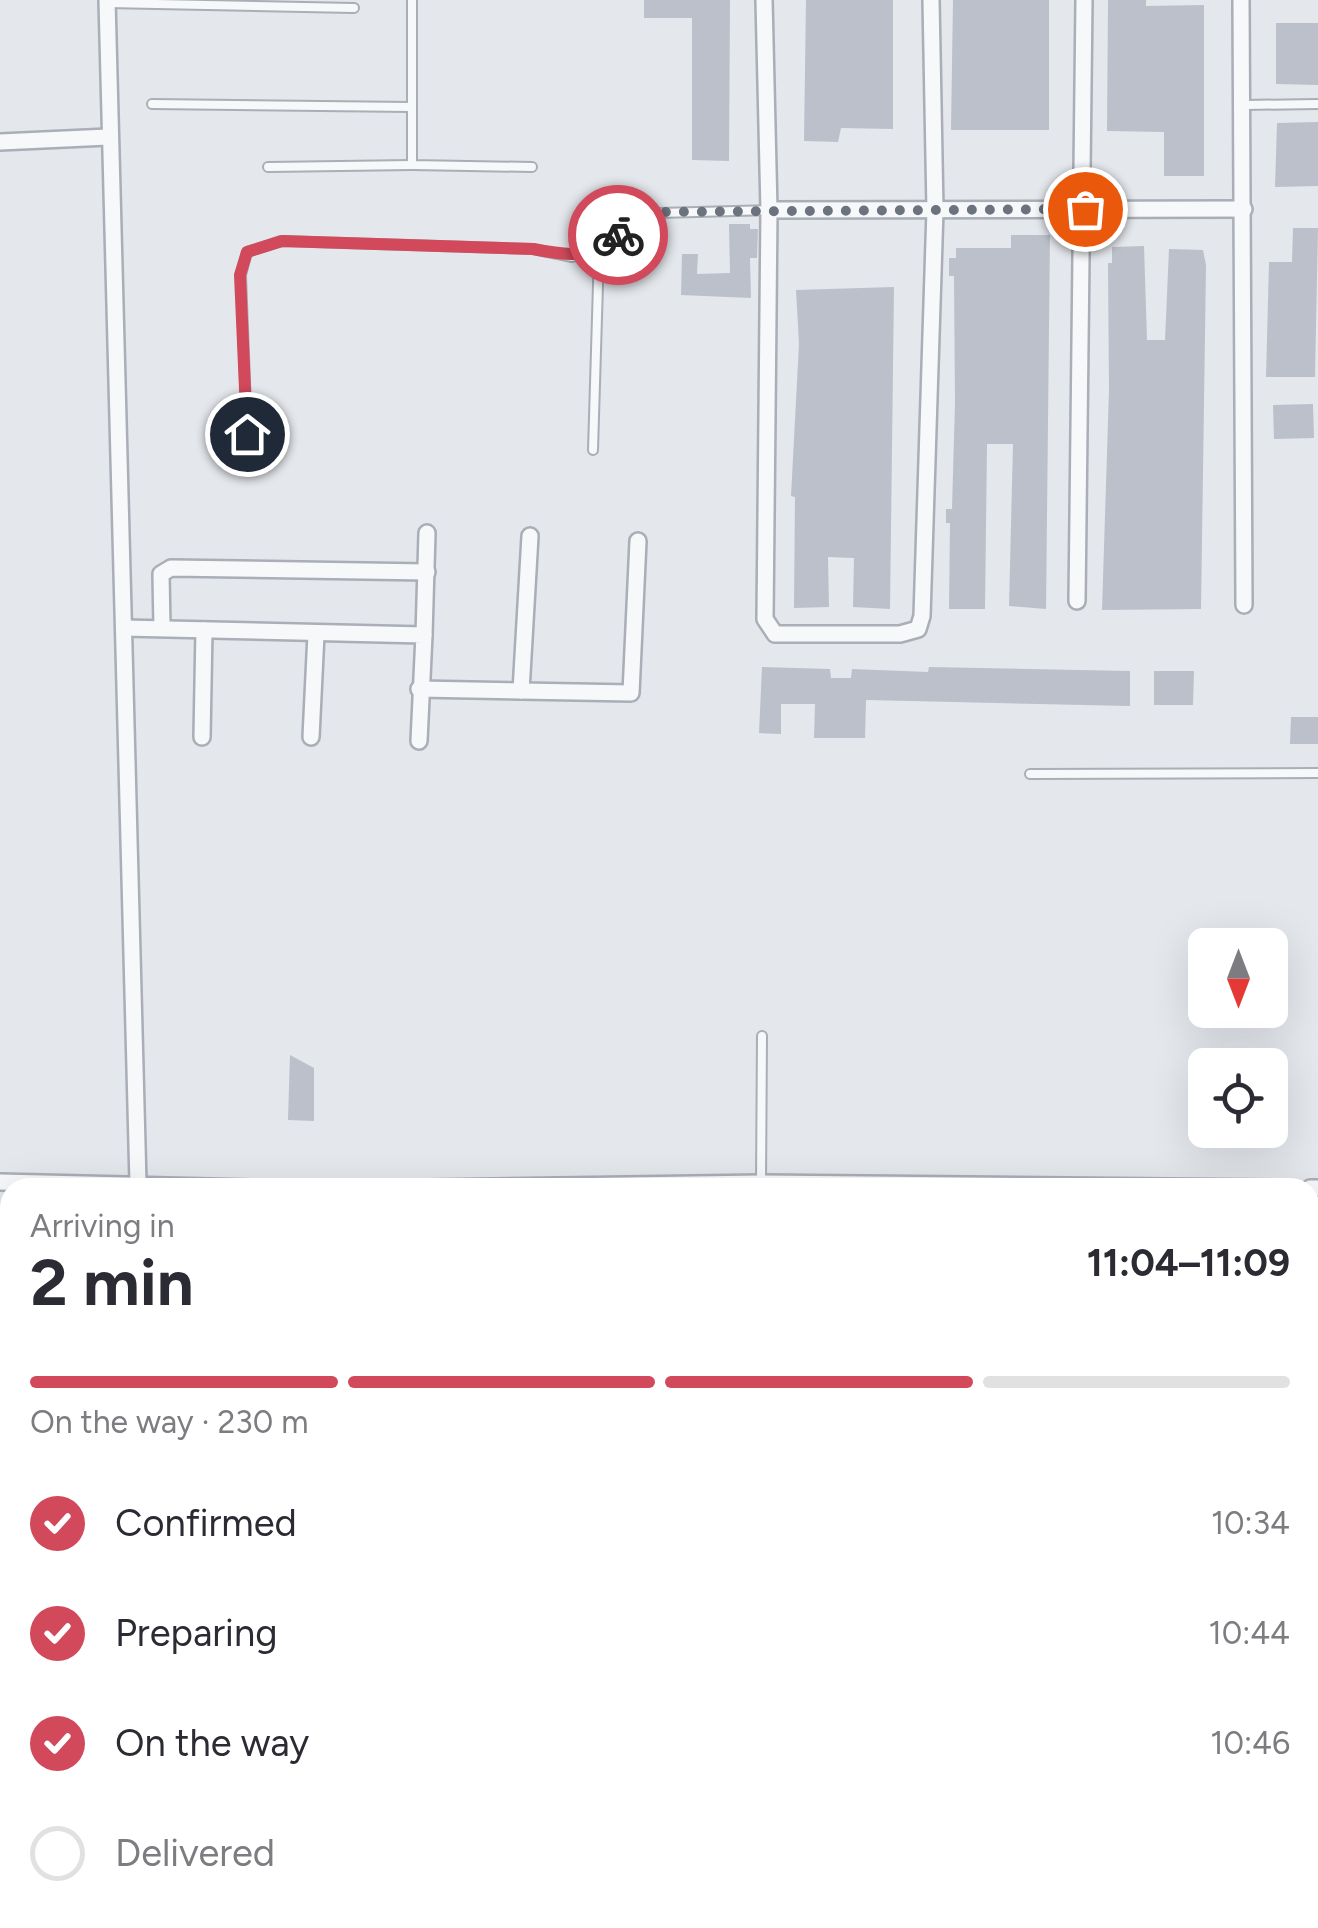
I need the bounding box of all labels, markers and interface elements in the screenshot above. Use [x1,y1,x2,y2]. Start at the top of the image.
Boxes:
pin [1043,167,1128,252]
icon: bag [1058,182,1113,237]
courier [568,185,668,285]
icon: bike [591,208,646,263]
pin [205,392,290,477]
icon: home [220,407,275,462]
north arrow [1188,928,1288,1028]
map controls [1188,928,1288,1148]
button: locate [1188,1048,1288,1148]
text: Arriving in [30,1207,175,1245]
text: 11:04–11:09 [1087,1240,1290,1286]
text: 2 min [30,1243,194,1321]
text: On the way · 230 m [30,1403,308,1441]
icon: check [30,1496,85,1551]
text: Confirmed [115,1500,297,1546]
text: 10:34 [1211,1504,1290,1542]
icon: check [30,1606,85,1661]
text: Preparing [115,1610,277,1656]
text: 10:44 [1208,1614,1290,1652]
icon: check [30,1716,85,1771]
text: On the way [115,1720,309,1766]
text: 10:46 [1210,1724,1290,1762]
text: Delivered [115,1830,275,1876]

